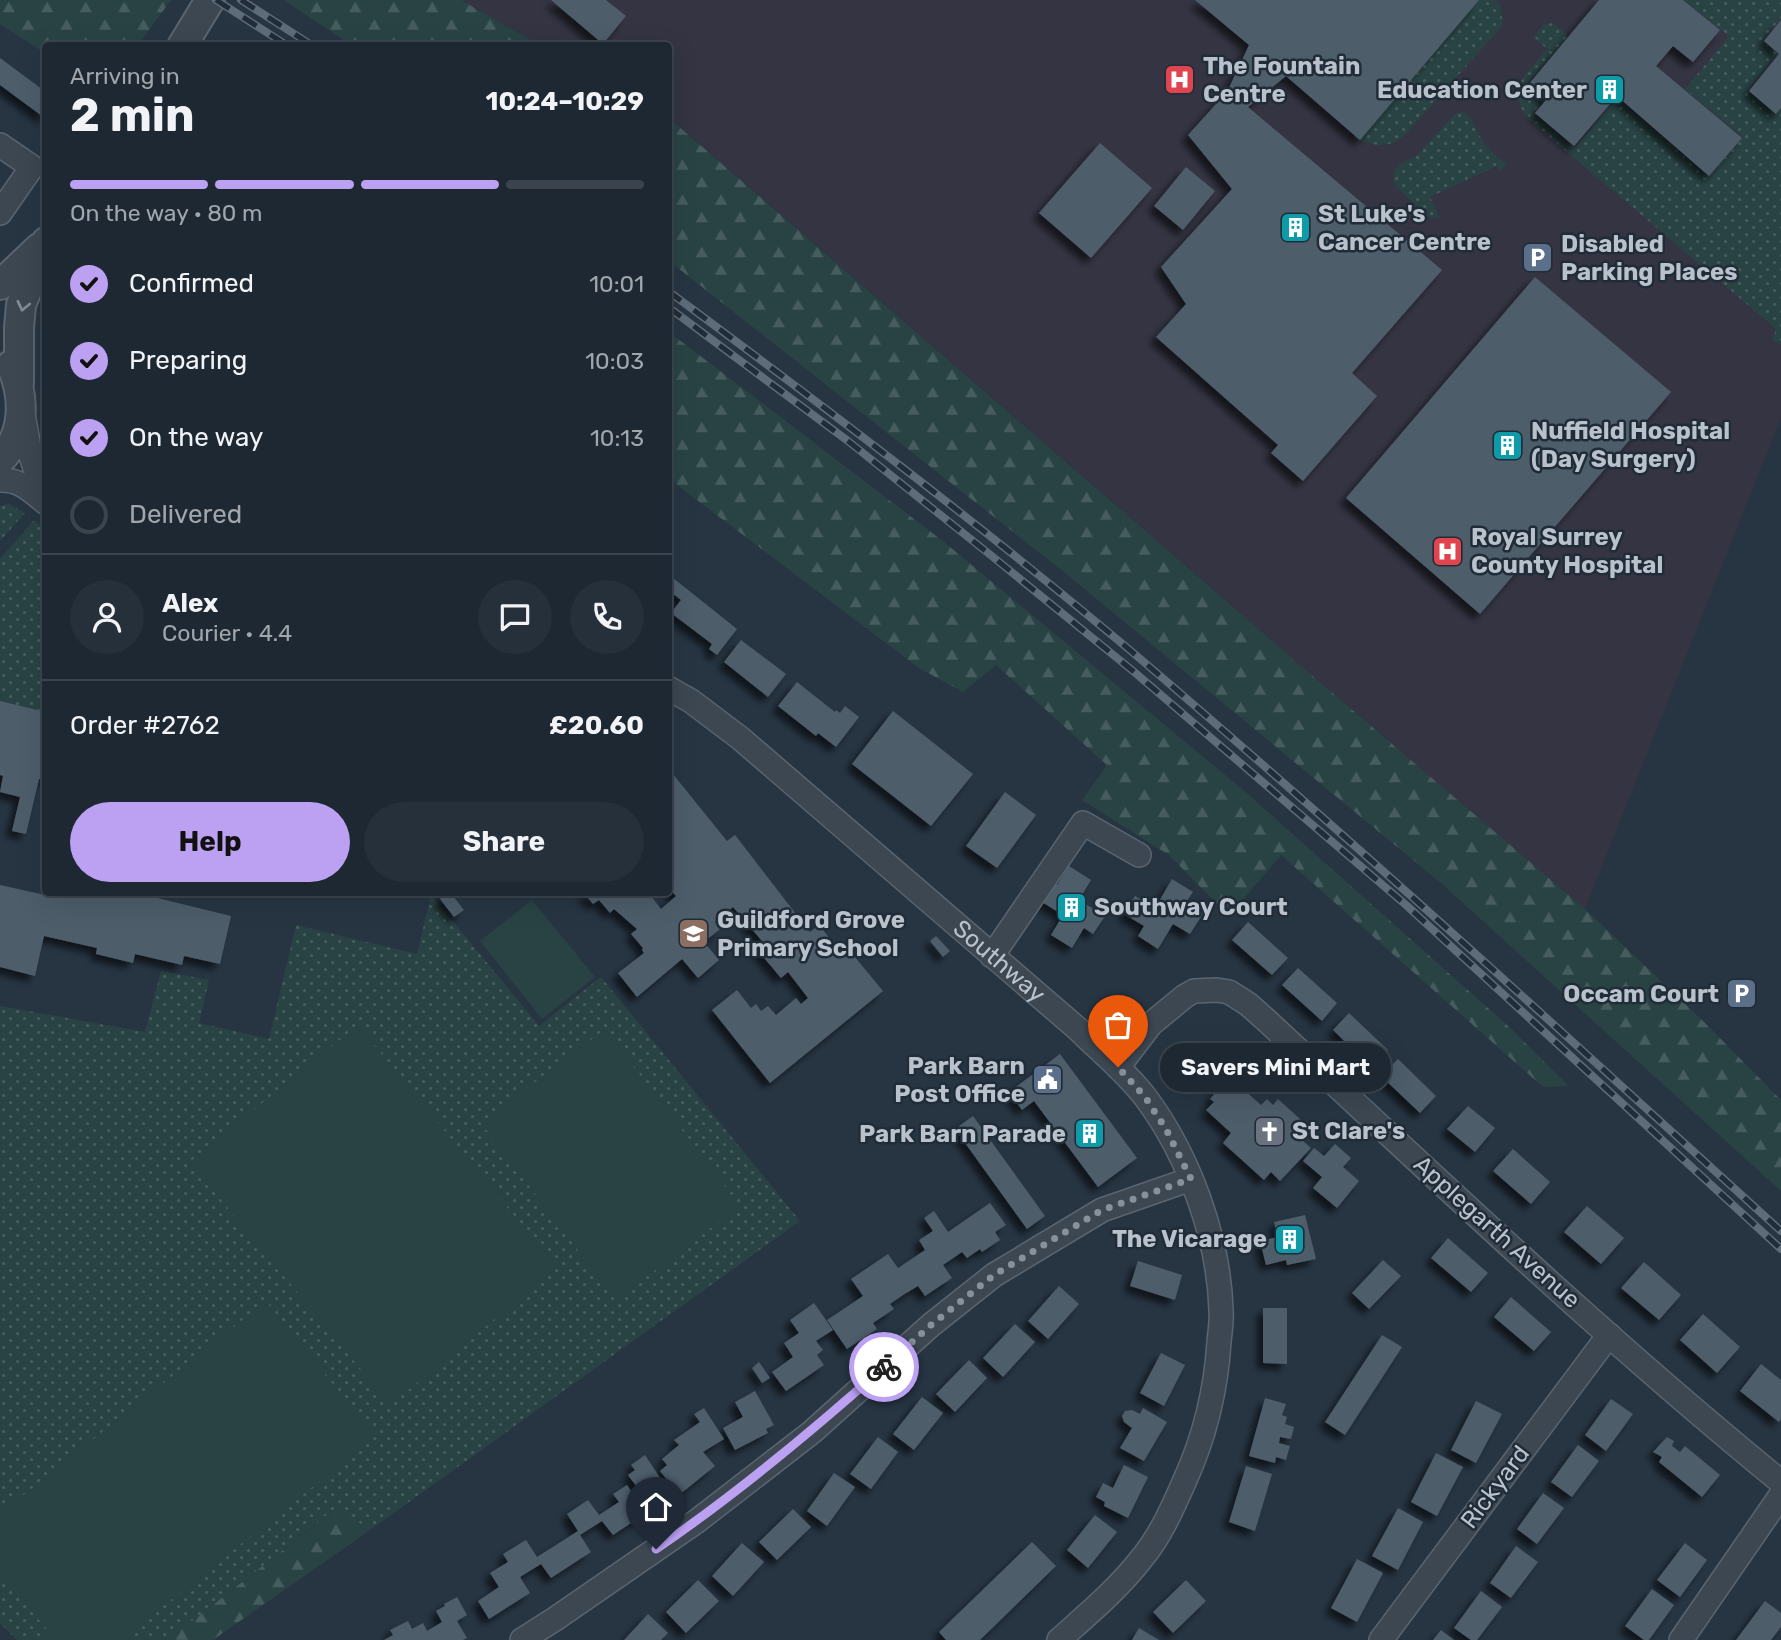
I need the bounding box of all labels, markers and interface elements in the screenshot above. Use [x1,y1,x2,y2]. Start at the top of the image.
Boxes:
place label: The Fountain Centre [1203,52,1360,108]
text: Arriving in [70,62,180,90]
hospital icon: The Fountain Centre [1163,63,1197,97]
building icon: Education Center [1593,73,1627,107]
place label: Education Center [1377,76,1587,104]
text: 10:24–10:29 [485,86,644,117]
text: 2 min [70,88,195,143]
text: On the way · 80 m [70,199,262,227]
place label: St Luke's Cancer Centre [1318,200,1491,256]
building icon: St Luke's Cancer Centre [1278,211,1312,245]
place label: Disabled Parking Places [1561,230,1738,286]
parking icon: Disabled Parking Places [1521,241,1555,275]
icon: check [70,265,108,303]
text: Confirmed [129,268,254,299]
text: 10:01 [589,270,644,298]
one-way arrow [16,300,31,312]
icon: check [70,342,108,380]
text: Preparing [129,345,247,376]
text: 10:03 [585,347,644,375]
place label: Nuffield Hospital (Day Surgery) [1531,417,1730,473]
icon: check [70,419,108,457]
text: On the way [129,422,263,453]
text: 10:13 [590,424,644,452]
building icon: Nuffield Hospital (Day Surgery) [1491,428,1525,462]
text: Delivered [129,499,242,530]
place label: Royal Surrey County Hospital [1471,523,1663,579]
hospital icon: Royal Surrey County Hospital [1431,534,1465,568]
button: person [70,580,144,654]
button: chat [478,580,552,654]
button: phone [570,580,644,654]
text: Alex [162,588,218,619]
text: Courier · 4.4 [162,619,292,647]
text: Order #2762 [70,710,220,741]
text: £20.60 [549,710,644,741]
button: Help [70,802,350,882]
button: Share [364,802,644,882]
building icon: Southway Court [1054,890,1088,924]
place label: Southway Court [1094,893,1288,921]
place label: Guildford Grove Primary School [717,906,905,962]
street label: Southway [948,914,1051,1009]
school or university icon: Guildford Grove Primary School [677,917,711,951]
parking icon: Occam Court [1725,977,1759,1011]
place label: Occam Court [1563,980,1719,1008]
pin [1088,995,1148,1067]
icon: bag [1099,1006,1137,1044]
callout: Savers Mini Mart [1160,1042,1391,1092]
place label: Park Barn Post Office [894,1052,1025,1108]
text: Savers Mini Mart [1181,1053,1370,1081]
public building icon: Park Barn Post Office [1031,1063,1065,1097]
church icon: St Clare's [1252,1114,1286,1148]
building icon: Park Barn Parade [1072,1117,1106,1151]
place label: St Clare's [1292,1117,1405,1145]
place label: Park Barn Parade [859,1120,1066,1148]
street label: Applegarth Avenue [1408,1150,1586,1314]
building icon: The Vicarage [1273,1222,1307,1256]
place label: The Vicarage [1112,1225,1267,1253]
courier [849,1332,919,1402]
icon: bike [865,1348,903,1386]
street label: Rickyard [1455,1440,1535,1534]
pin [626,1477,686,1549]
icon: home [637,1488,675,1526]

